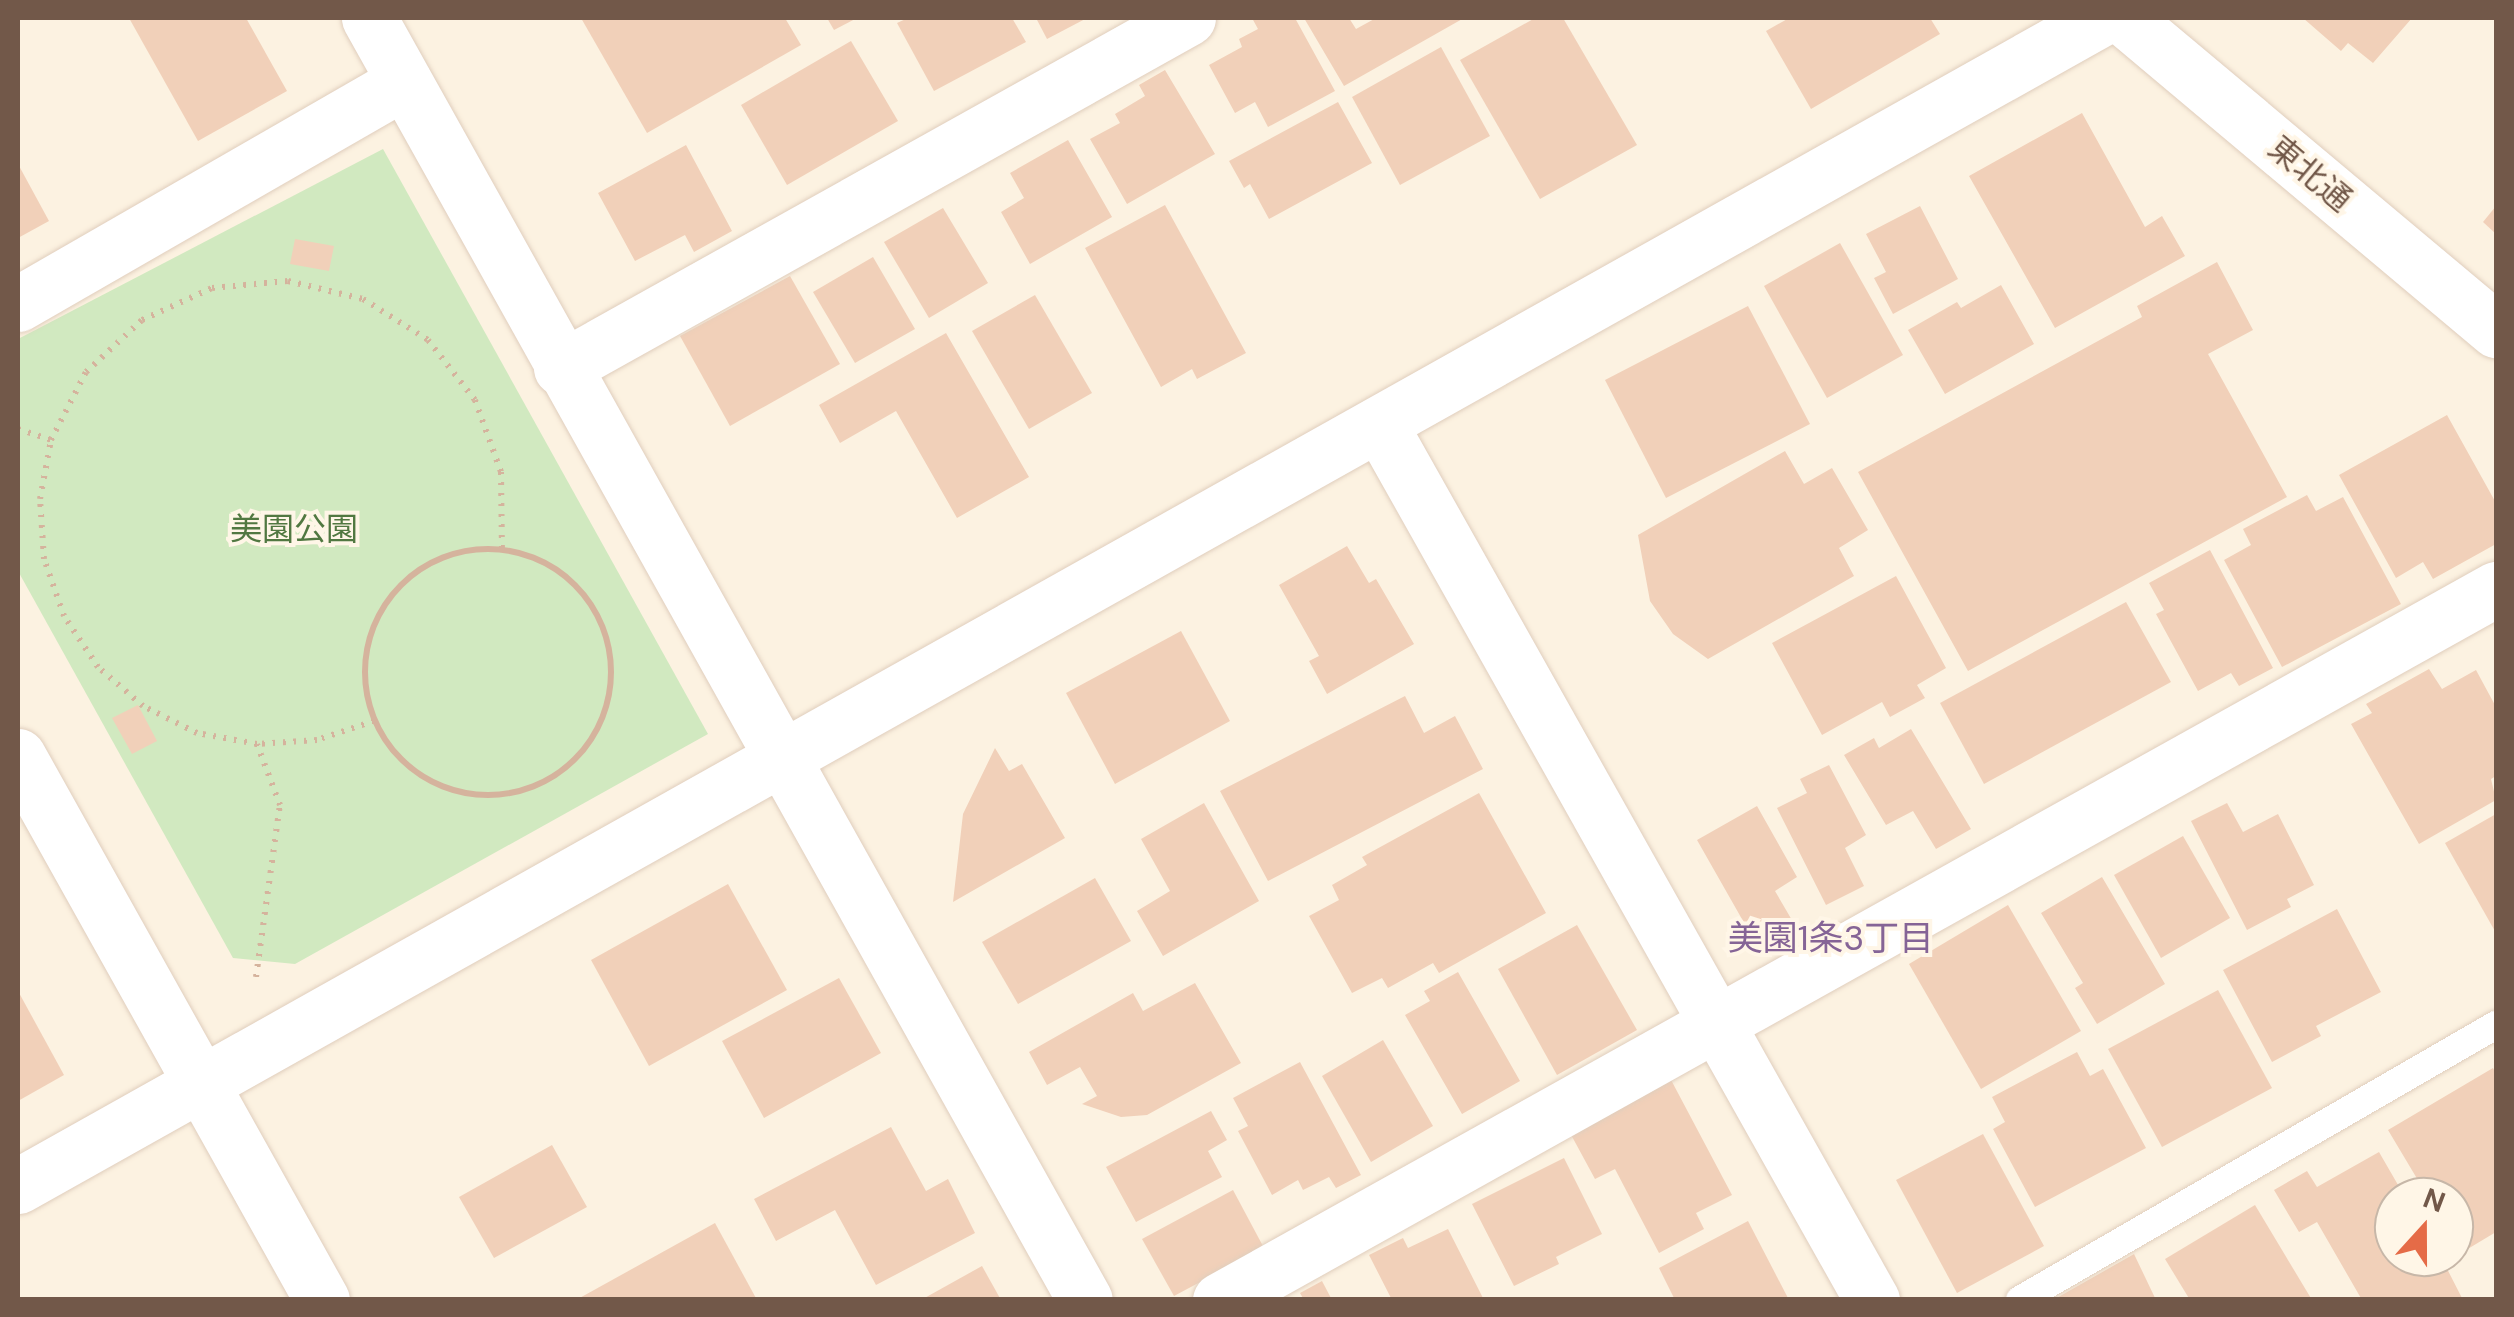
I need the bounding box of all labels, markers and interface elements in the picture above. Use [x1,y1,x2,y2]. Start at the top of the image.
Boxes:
street label: 東北通 [2261,128,2359,220]
park label: 美園公園 [230,510,358,548]
district label: 美園1条3丁目 [1728,917,1934,959]
north arrow [2374,1177,2474,1277]
text: N [2418,1179,2450,1221]

